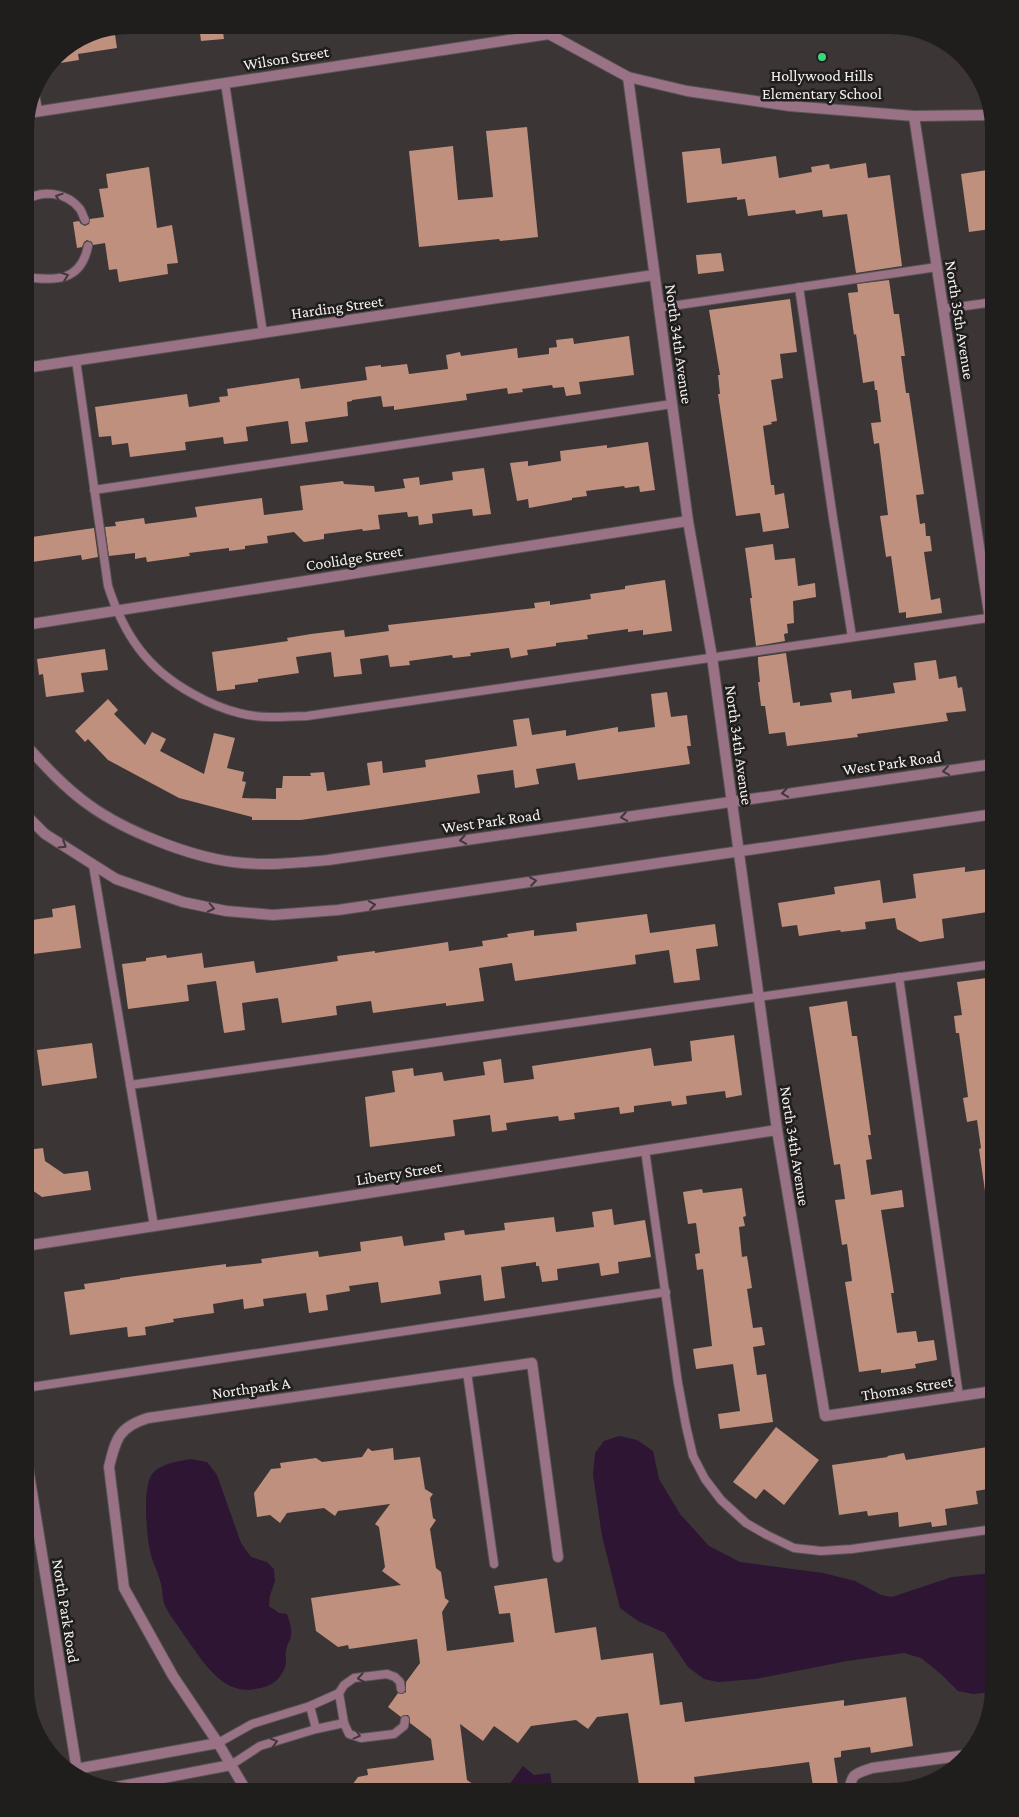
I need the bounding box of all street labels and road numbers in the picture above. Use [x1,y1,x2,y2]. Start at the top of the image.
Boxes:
street label: Wilson Street [242,43,331,73]
street label: North 35th Avenue [942,259,978,381]
street label: North 34th Avenue [662,283,696,405]
street label: Harding Street [290,292,385,323]
street label: Coolidge Street [305,542,404,575]
street label: North 34th Avenue [722,684,756,806]
street label: West Park Road [842,748,943,778]
street label: West Park Road [441,806,542,836]
street label: North 34th Avenue [777,1085,813,1207]
street label: Liberty Street [355,1158,444,1189]
street label: Thomas Street [860,1372,955,1404]
street label: Northpark A [211,1374,292,1403]
street label: North Park Road [49,1558,83,1665]

